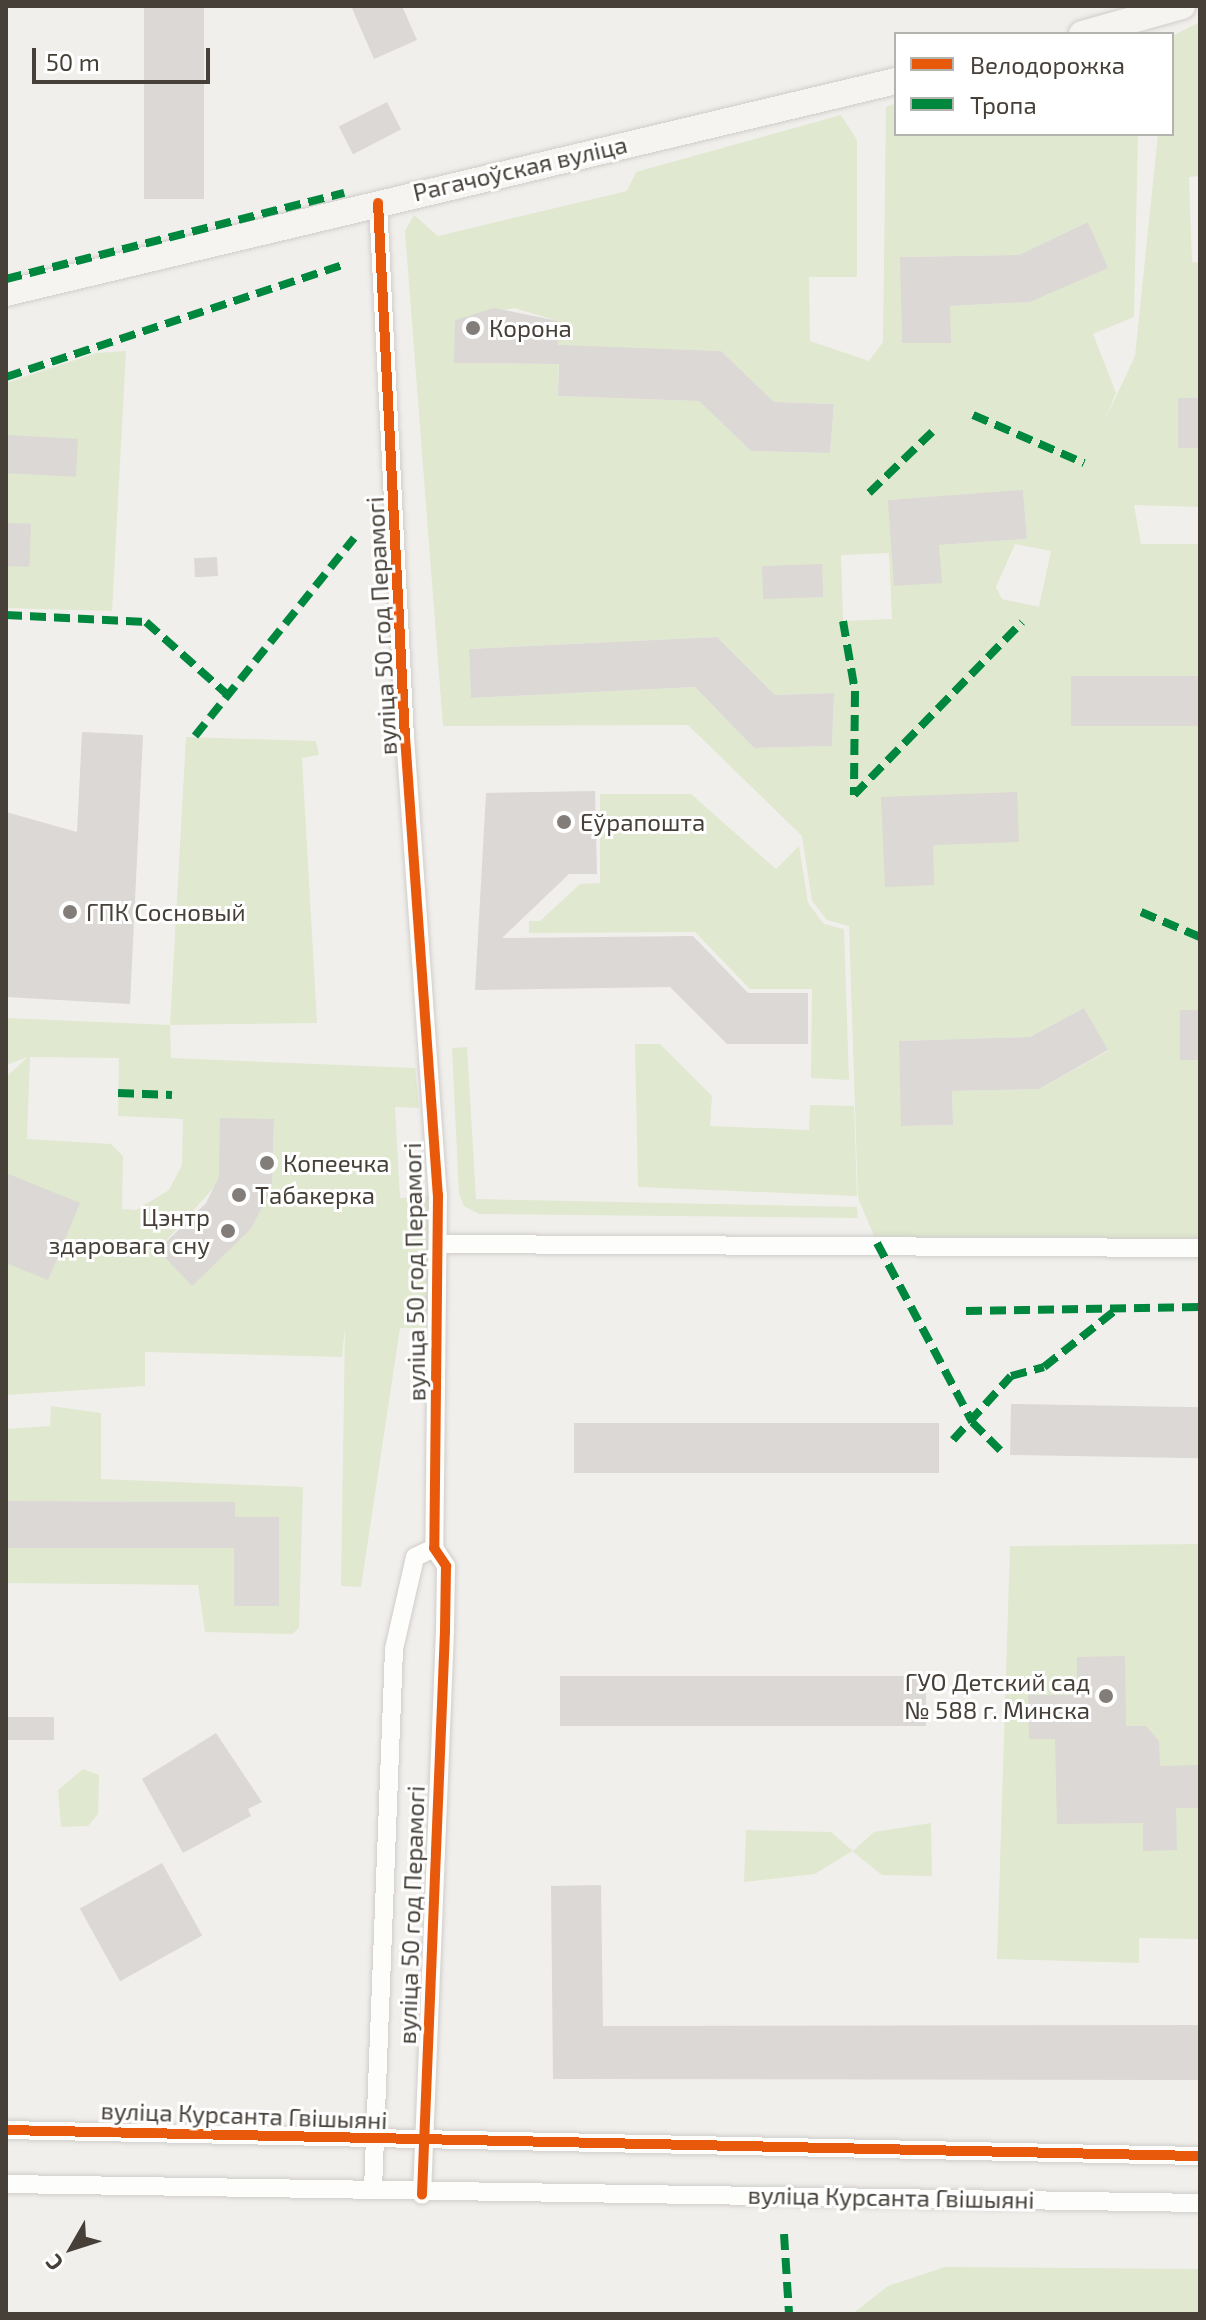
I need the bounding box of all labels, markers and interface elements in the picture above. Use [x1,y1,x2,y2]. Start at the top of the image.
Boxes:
scale bar [36,32,214,82]
legend [894,32,1174,136]
text: 50 m [46,47,100,76]
text: Велодорожка [970,50,1125,79]
text: Тропа [970,90,1037,119]
street label: Рагачоўская вуліца [410,129,630,207]
place label: Корона [489,314,572,342]
marker: Корона [464,319,482,337]
street label: вуліца 50 год Перамогі [360,496,402,756]
place label: Еўрапошта [580,808,705,836]
marker: Еўрапошта [555,813,573,831]
place label: ГПК Сосновый [86,898,246,926]
marker: ГПК Сосновый [61,903,79,921]
street label: вуліца 50 год Перамогі [397,1142,431,1402]
place label: Копеечка [283,1149,390,1177]
marker: Копеечка [258,1154,276,1172]
place label: Табакерка [255,1181,375,1209]
marker: Табакерка [230,1186,248,1204]
place label: Цэнтр здаровага сну [48,1203,210,1259]
marker: Цэнтр здаровага сну [217,1220,239,1242]
place label: ГУО Детский сад № 588 г. Минска [904,1668,1090,1724]
marker: ГУО Детский сад № 588 г. Минска [1097,1687,1115,1705]
street label: вуліца 50 год Перамогі [392,1785,430,2045]
street label: вуліца Курсанта Гвішыяні [100,2096,388,2134]
street label: вуліца Курсанта Гвішыяні [747,2180,1035,2214]
north arrow [32,2208,112,2288]
text: С [39,2250,68,2276]

